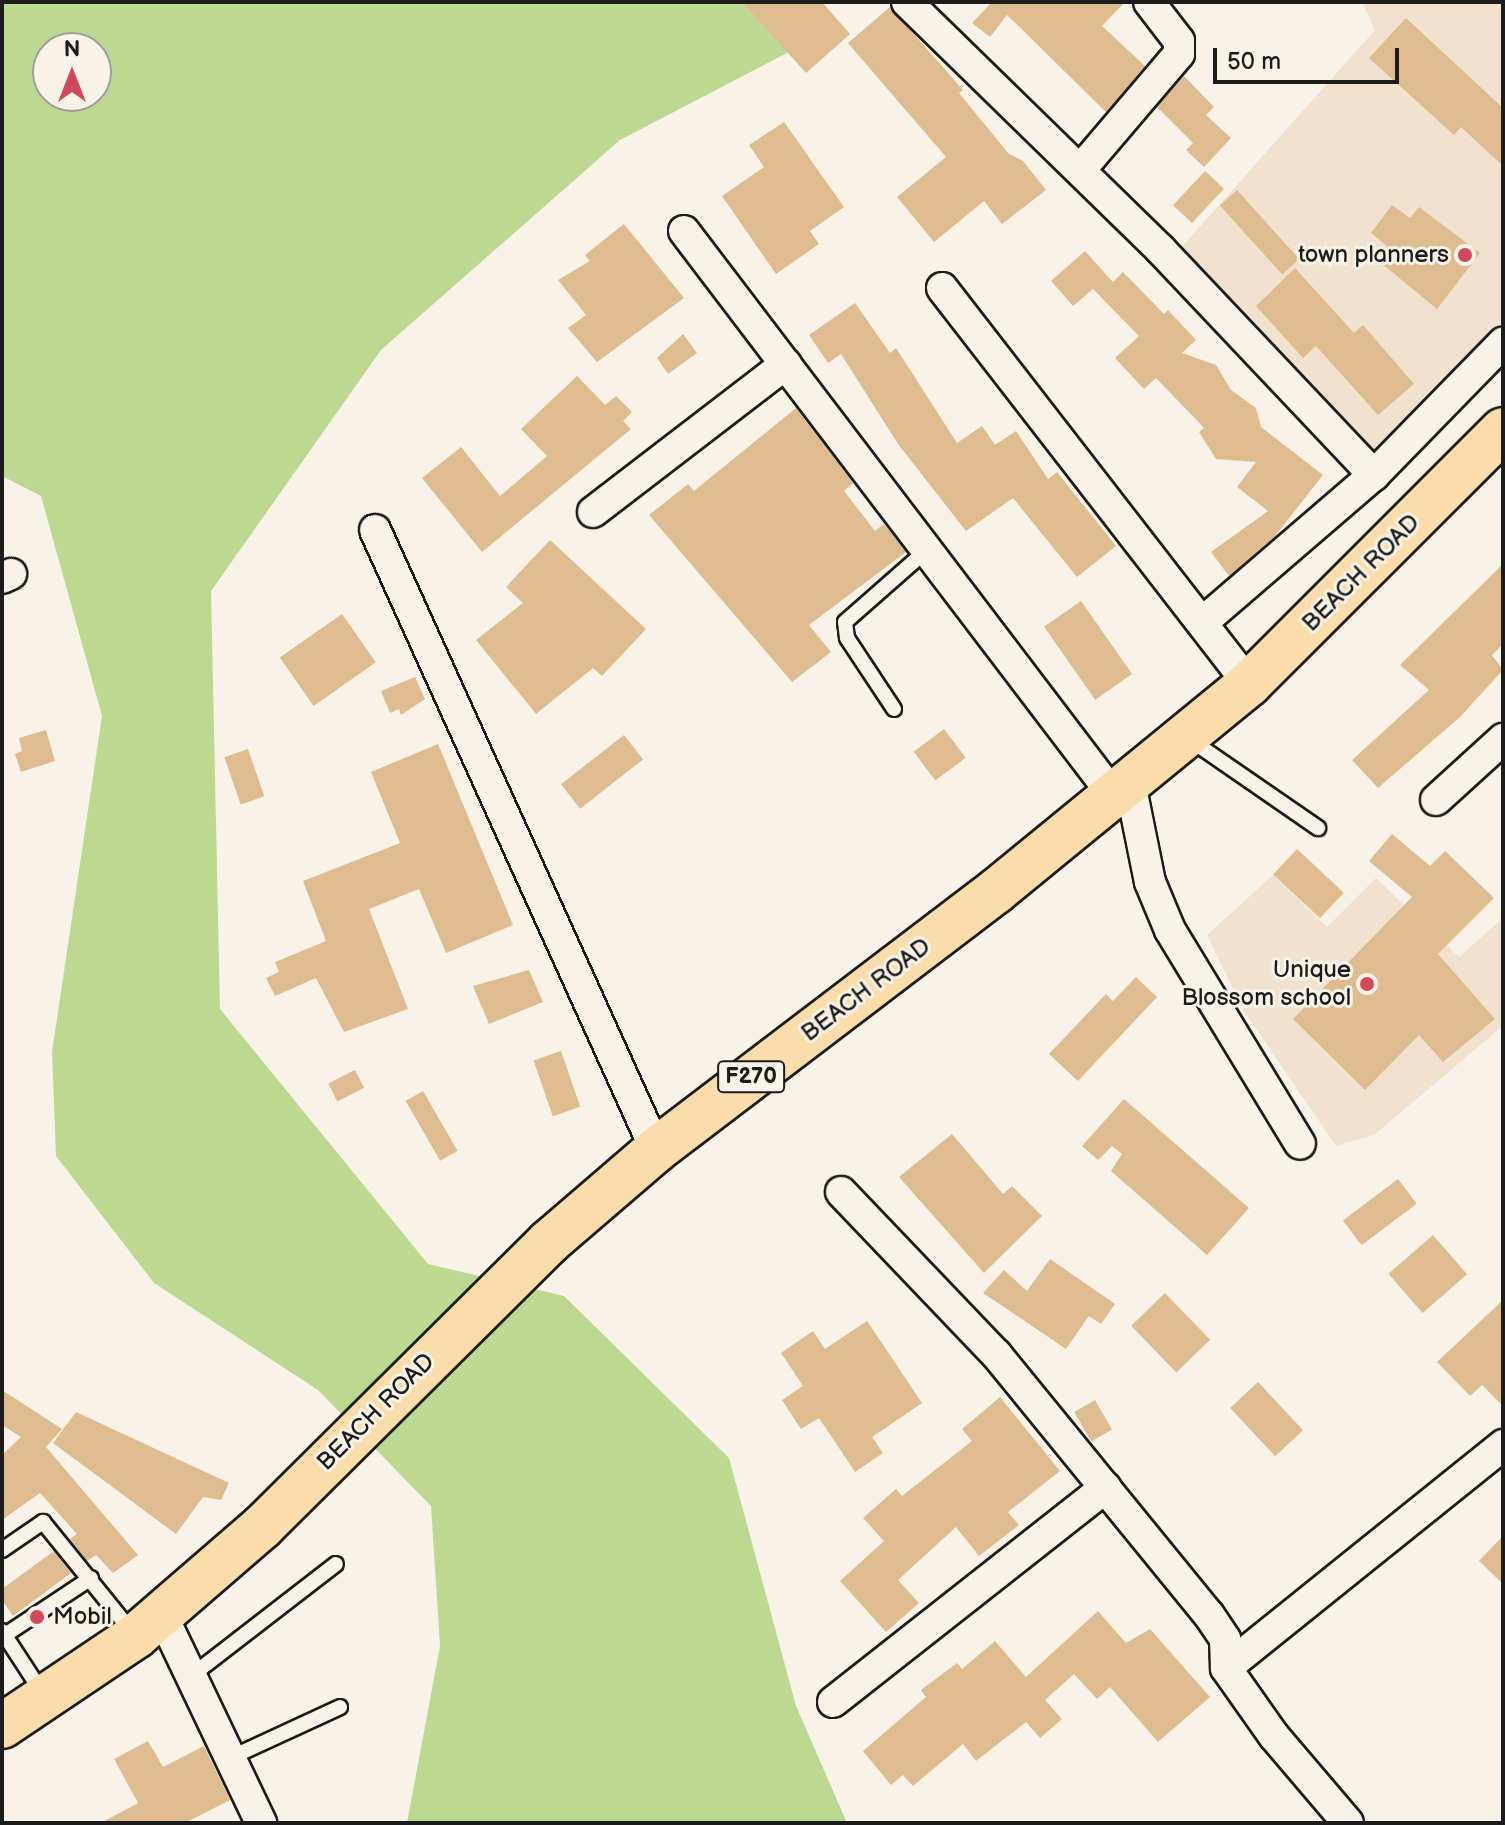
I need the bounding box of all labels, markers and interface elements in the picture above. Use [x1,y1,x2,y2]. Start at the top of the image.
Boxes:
north arrow [32,32,112,112]
scale bar [1217,32,1403,82]
text: N [64,36,80,63]
text: 50 m [1227,47,1281,76]
place label: town planners [1298,241,1449,269]
marker: town planners [1456,246,1474,264]
street label: BEACH ROAD [1296,508,1426,638]
street label: BEACH ROAD [796,932,936,1048]
place label: Unique Blossom school [1181,956,1351,1012]
marker: Unique Blossom school [1358,975,1376,993]
road number: F270 [717,1059,785,1095]
street label: BEACH ROAD [311,1347,441,1477]
place label: Mobil [53,1603,112,1631]
marker: Mobil [28,1608,46,1626]

